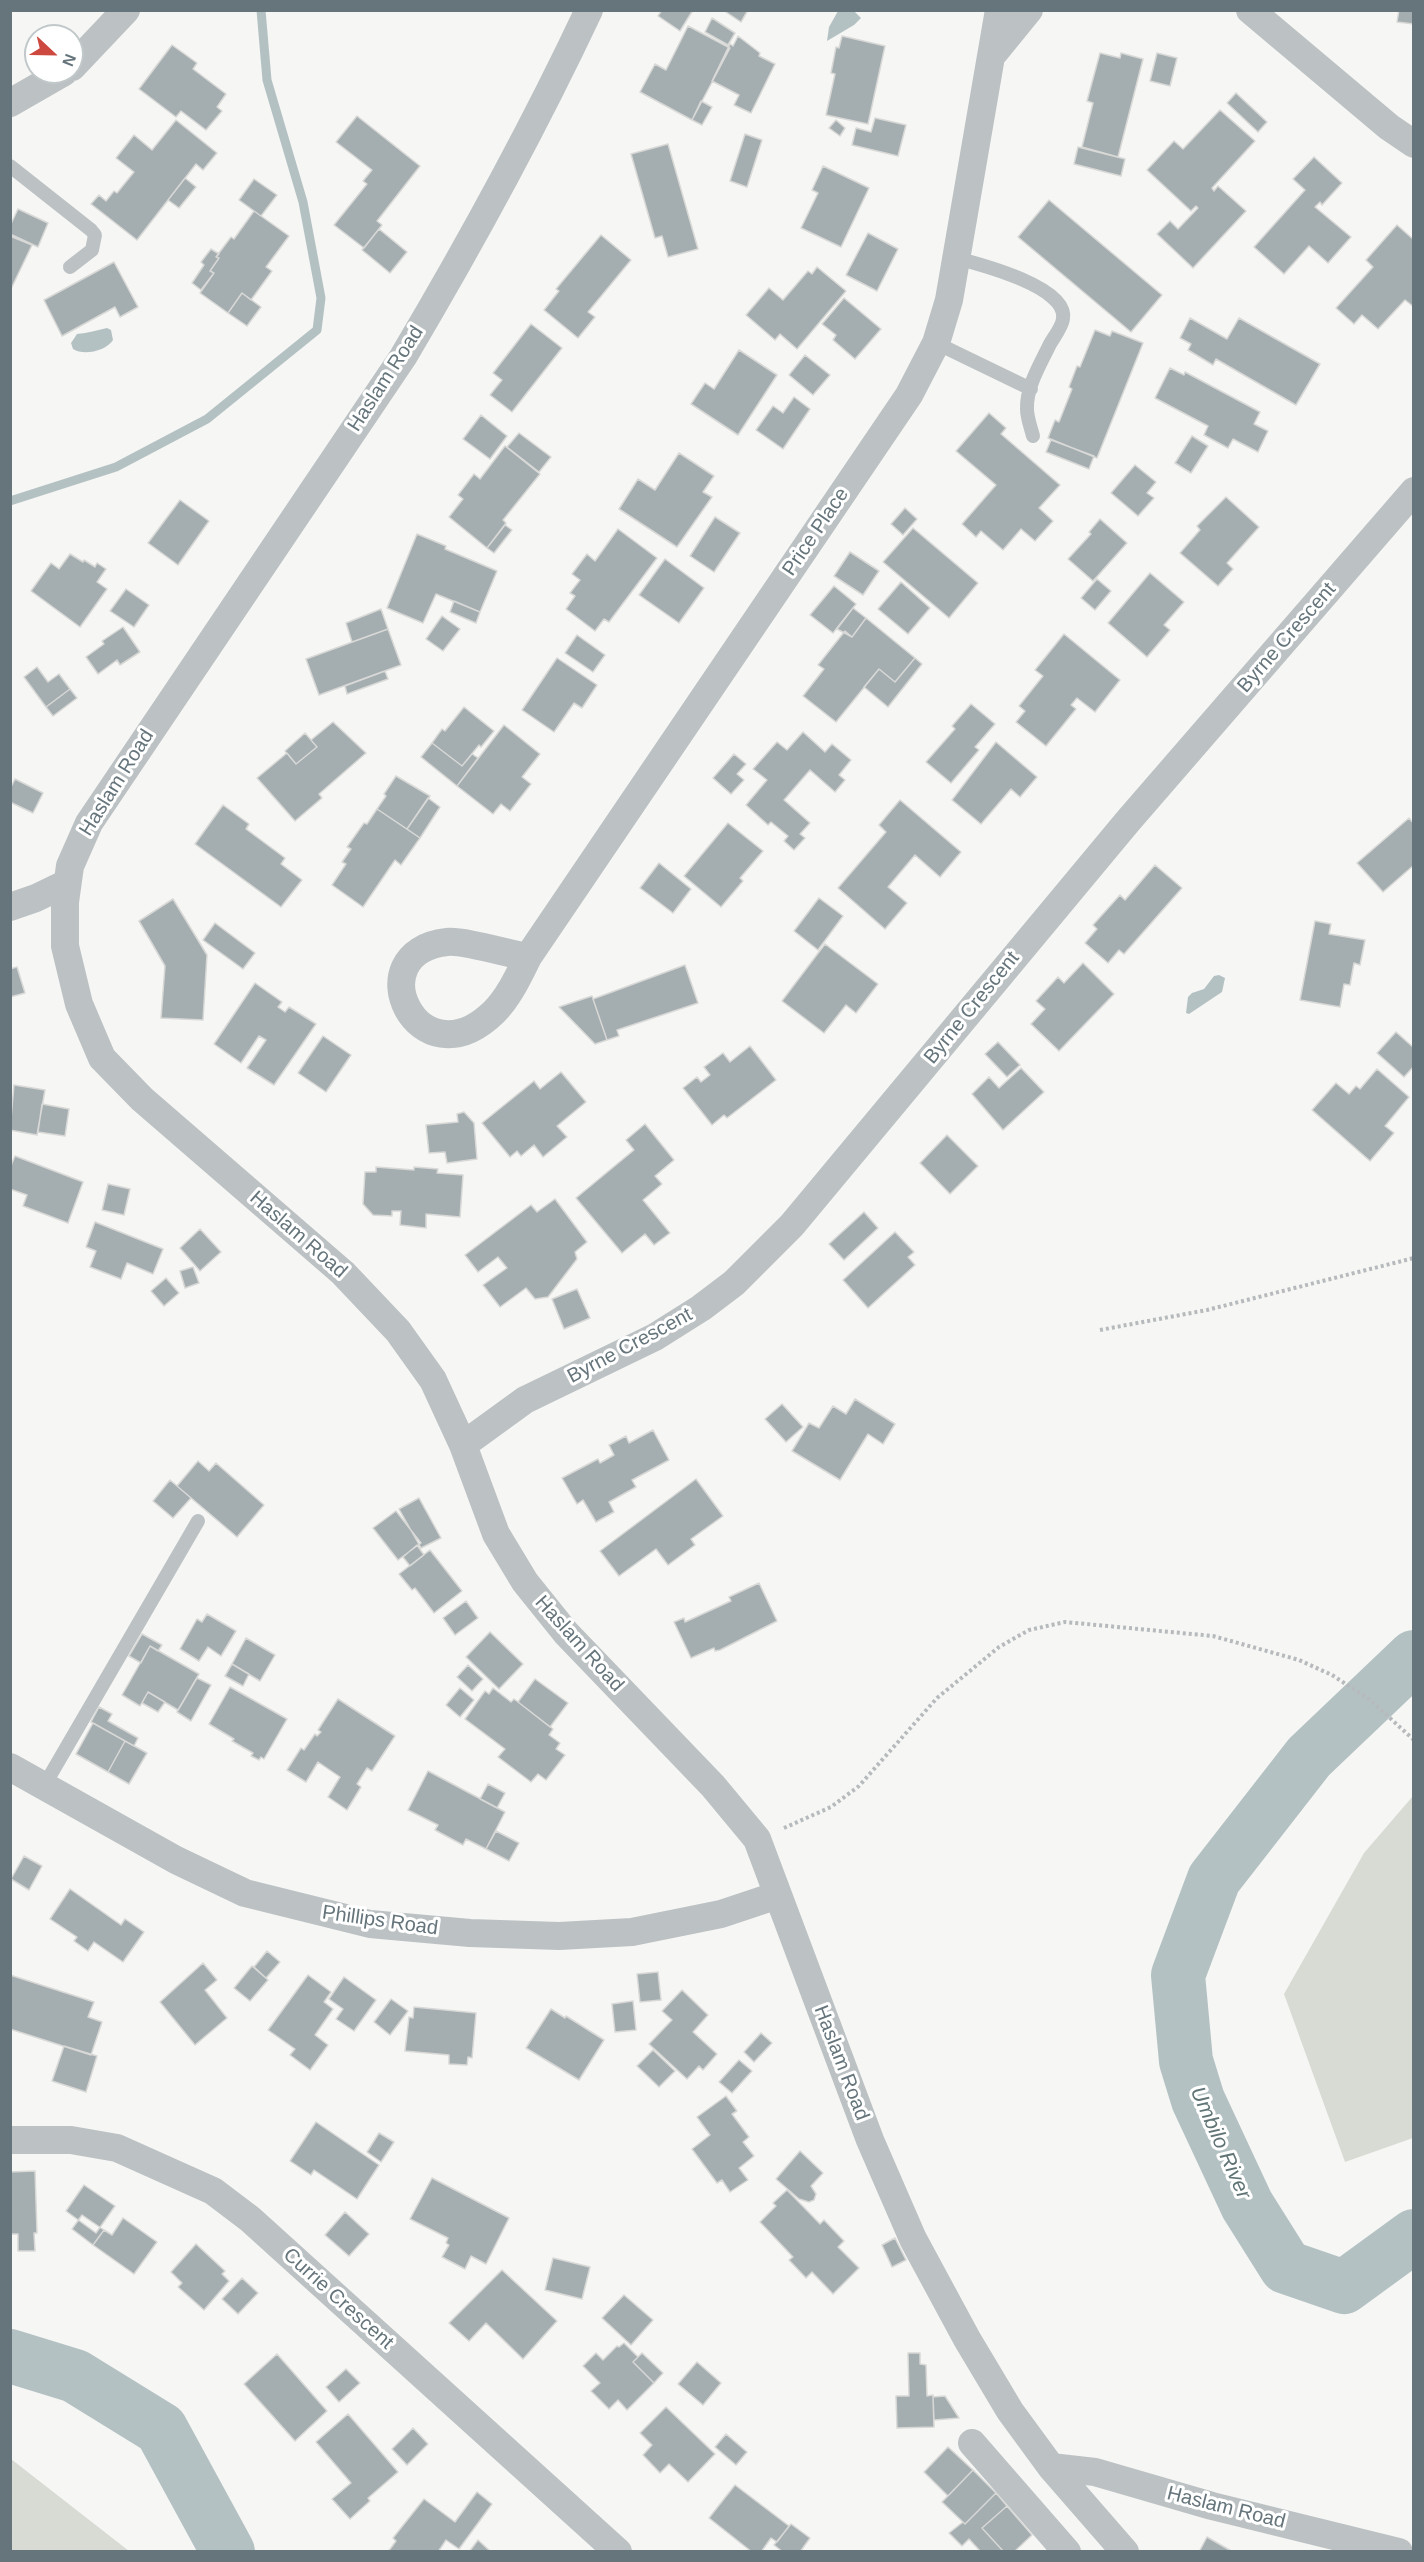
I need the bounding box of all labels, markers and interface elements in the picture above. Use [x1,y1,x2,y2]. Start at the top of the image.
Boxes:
north arrow [24,24,84,84]
text: N [59,52,79,69]
street label: Haslam Road [343,322,429,436]
street label: Price Place [778,483,854,581]
street label: Byrne Crescent [1233,578,1341,698]
street label: Haslam Road [75,725,159,841]
street label: Byrne Crescent [919,947,1025,1069]
street label: Haslam Road [244,1186,352,1284]
street label: Byrne Crescent [564,1303,696,1389]
street label: Haslam Road [530,1591,628,1697]
street label: Phillips Road [321,1901,439,1941]
street label: Haslam Road [808,2002,874,2124]
water label: Umbilo River [1184,2083,1256,2203]
street label: Currie Crescent [278,2243,398,2355]
street label: Haslam Road [1164,2482,1288,2534]

